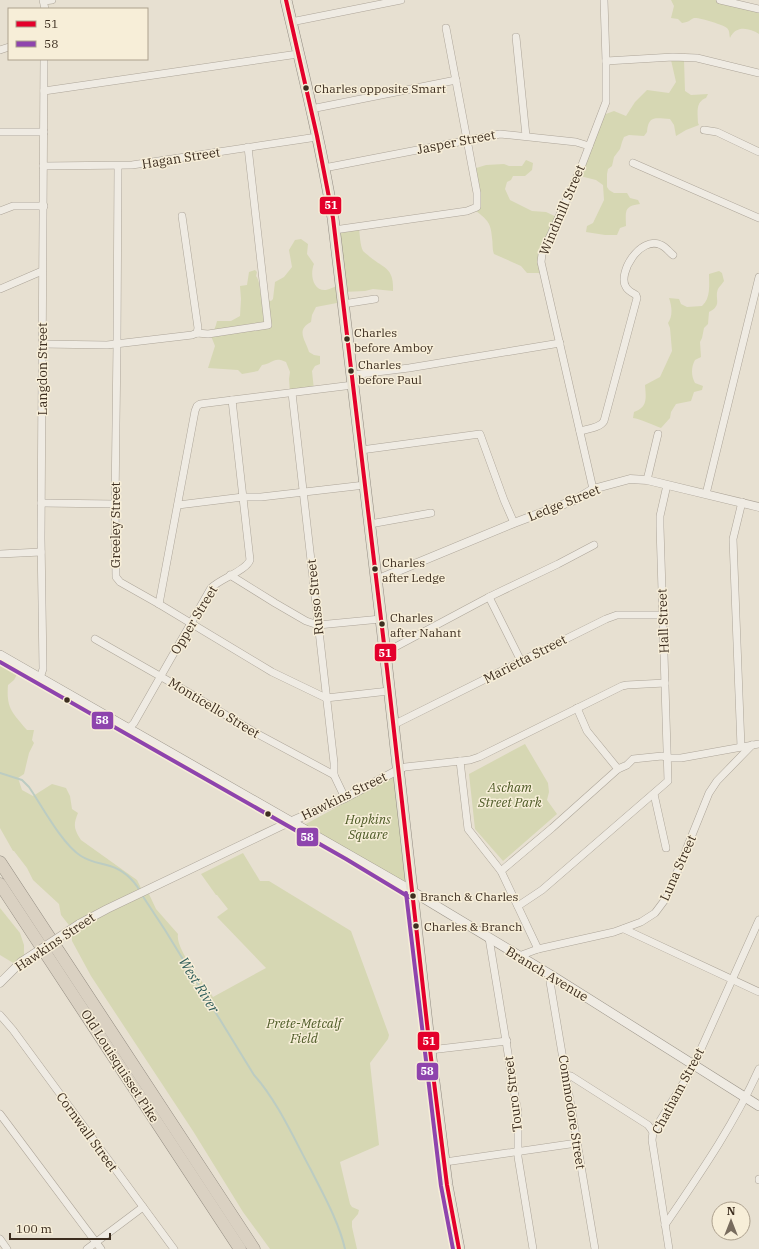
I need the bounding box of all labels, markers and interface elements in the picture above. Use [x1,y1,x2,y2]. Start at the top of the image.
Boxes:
legend [8,8,148,60]
text: 51 [44,16,58,31]
text: 58 [44,36,58,51]
place label: Charles opposite Smart [314,81,446,96]
marker: Charles opposite Smart [301,83,311,93]
street label: Jasper Street [415,126,497,158]
street label: Hagan Street [141,143,222,173]
street label: Windmill Street [535,162,589,258]
line badge: 51 [319,196,342,215]
text: 51 [324,198,338,212]
street label: Langdon Street [34,322,51,416]
place label: Charles before Amboy [354,325,434,355]
marker: Charles before Amboy [342,334,352,344]
place label: Charles before Paul [358,357,422,387]
marker: Charles before Paul [346,366,356,376]
street label: Greeley Street [107,481,124,568]
street label: Ledge Street [525,481,603,525]
place label: Charles after Ledge [382,555,445,585]
street label: Russo Street [303,558,327,636]
marker: Charles after Ledge [370,564,380,574]
street label: Opper Street [167,582,221,658]
street label: Hall Street [653,588,673,654]
place label: Charles after Nahant [390,610,461,640]
marker: Charles after Nahant [377,619,387,629]
street label: Marietta Street [481,631,570,687]
line badge: 51 [374,643,397,662]
text: 51 [378,646,392,660]
street label: Monticello Street [165,674,263,742]
unlabelled marker [62,695,72,705]
line badge: 58 [91,711,114,730]
text: 58 [95,713,109,727]
street label: Hawkins Street [298,768,390,824]
park label: Ascham Street Park [477,779,542,811]
unlabelled marker [263,809,273,819]
park label: Hopkins Square [344,811,391,843]
line badge: 58 [296,827,319,847]
text: 58 [300,830,314,844]
street label: Luna Street [656,832,700,904]
place label: Branch & Charles [420,889,519,904]
marker: Branch & Charles [408,891,418,901]
street label: Hawkins Street [12,909,99,975]
place label: Charles & Branch [424,919,523,934]
marker: Charles & Branch [411,921,421,931]
street label: Branch Avenue [503,943,591,1005]
water label: West River [175,954,224,1017]
street label: Old Louisquisset Pike [77,1006,163,1126]
park label: Prete-Metcalf Field [265,1015,345,1047]
line badge: 51 [417,1031,440,1051]
text: 51 [422,1034,436,1048]
street label: Chatham Street [648,1045,708,1137]
street label: Commodore Street [555,1054,589,1171]
street label: Touro Street [500,1055,526,1133]
line badge: 58 [416,1062,439,1081]
text: 58 [420,1064,434,1078]
street label: Cornwall Street [52,1089,122,1175]
north arrow [711,1201,751,1241]
text: N [727,1204,736,1218]
scale bar [10,1215,110,1241]
text: 100 m [16,1221,52,1236]

